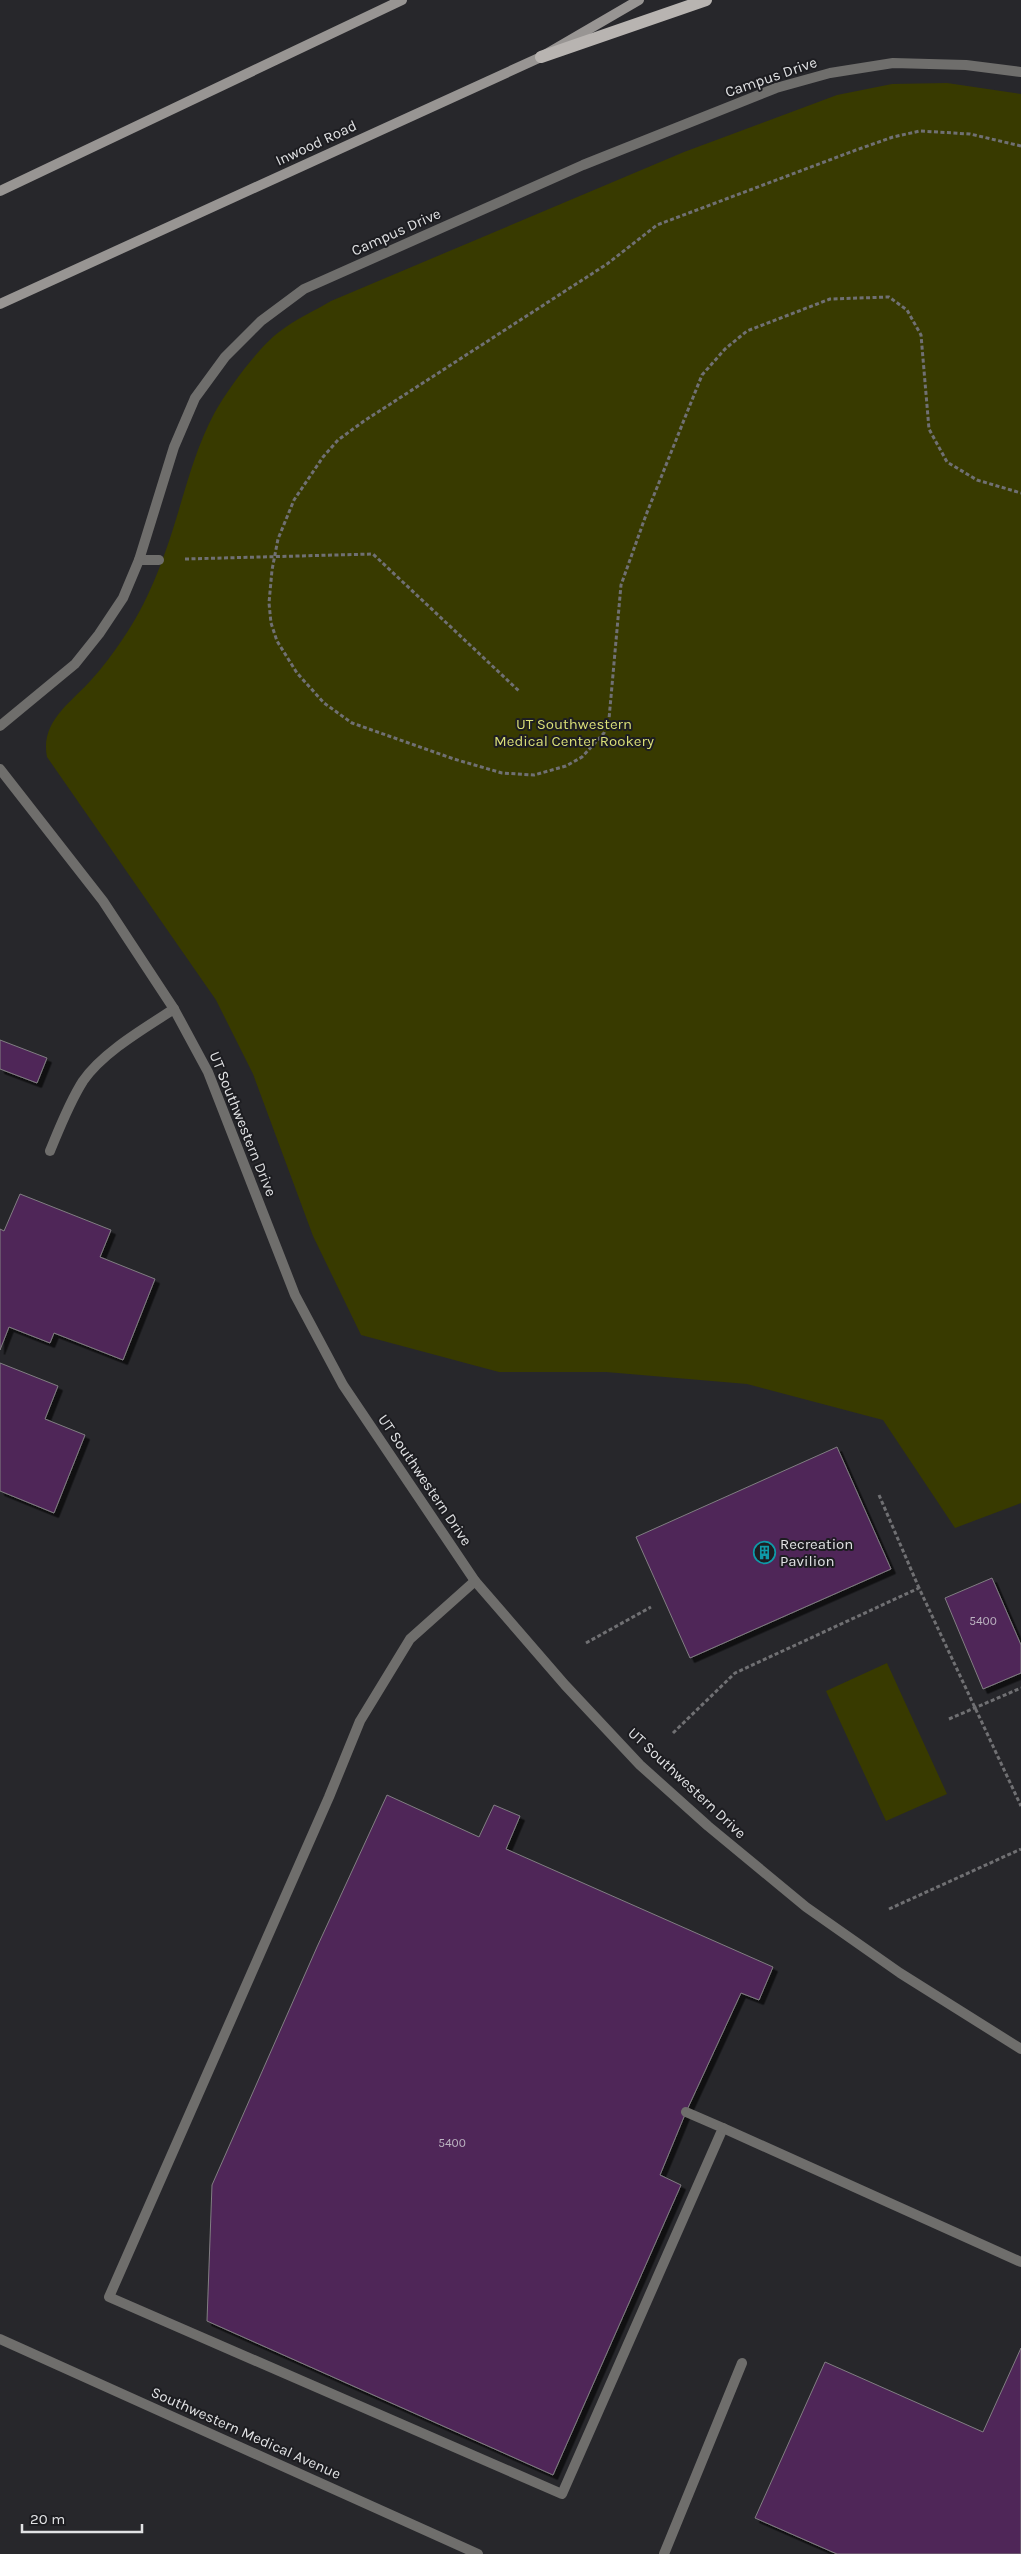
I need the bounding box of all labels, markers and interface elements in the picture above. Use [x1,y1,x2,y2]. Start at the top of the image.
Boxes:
street label: Campus Drive [723,53,819,101]
street label: Inwood Road [273,116,359,170]
street label: Campus Drive [349,204,443,260]
park label: UT Southwestern Medical Center Rookery [494,715,654,750]
street label: UT Southwestern Drive [206,1049,280,1199]
street label: UT Southwestern Drive [374,1411,476,1549]
place label: Recreation Pavilion [780,1535,853,1570]
building icon: Recreation Pavilion [752,1541,776,1565]
house number: 5400 [969,1614,997,1628]
street label: UT Southwestern Drive [624,1724,750,1842]
house number: 5400 [438,2136,466,2150]
street label: Southwestern Medical Avenue [148,2383,344,2483]
scale bar [22,2502,142,2534]
text: 20 m [30,2510,65,2528]

